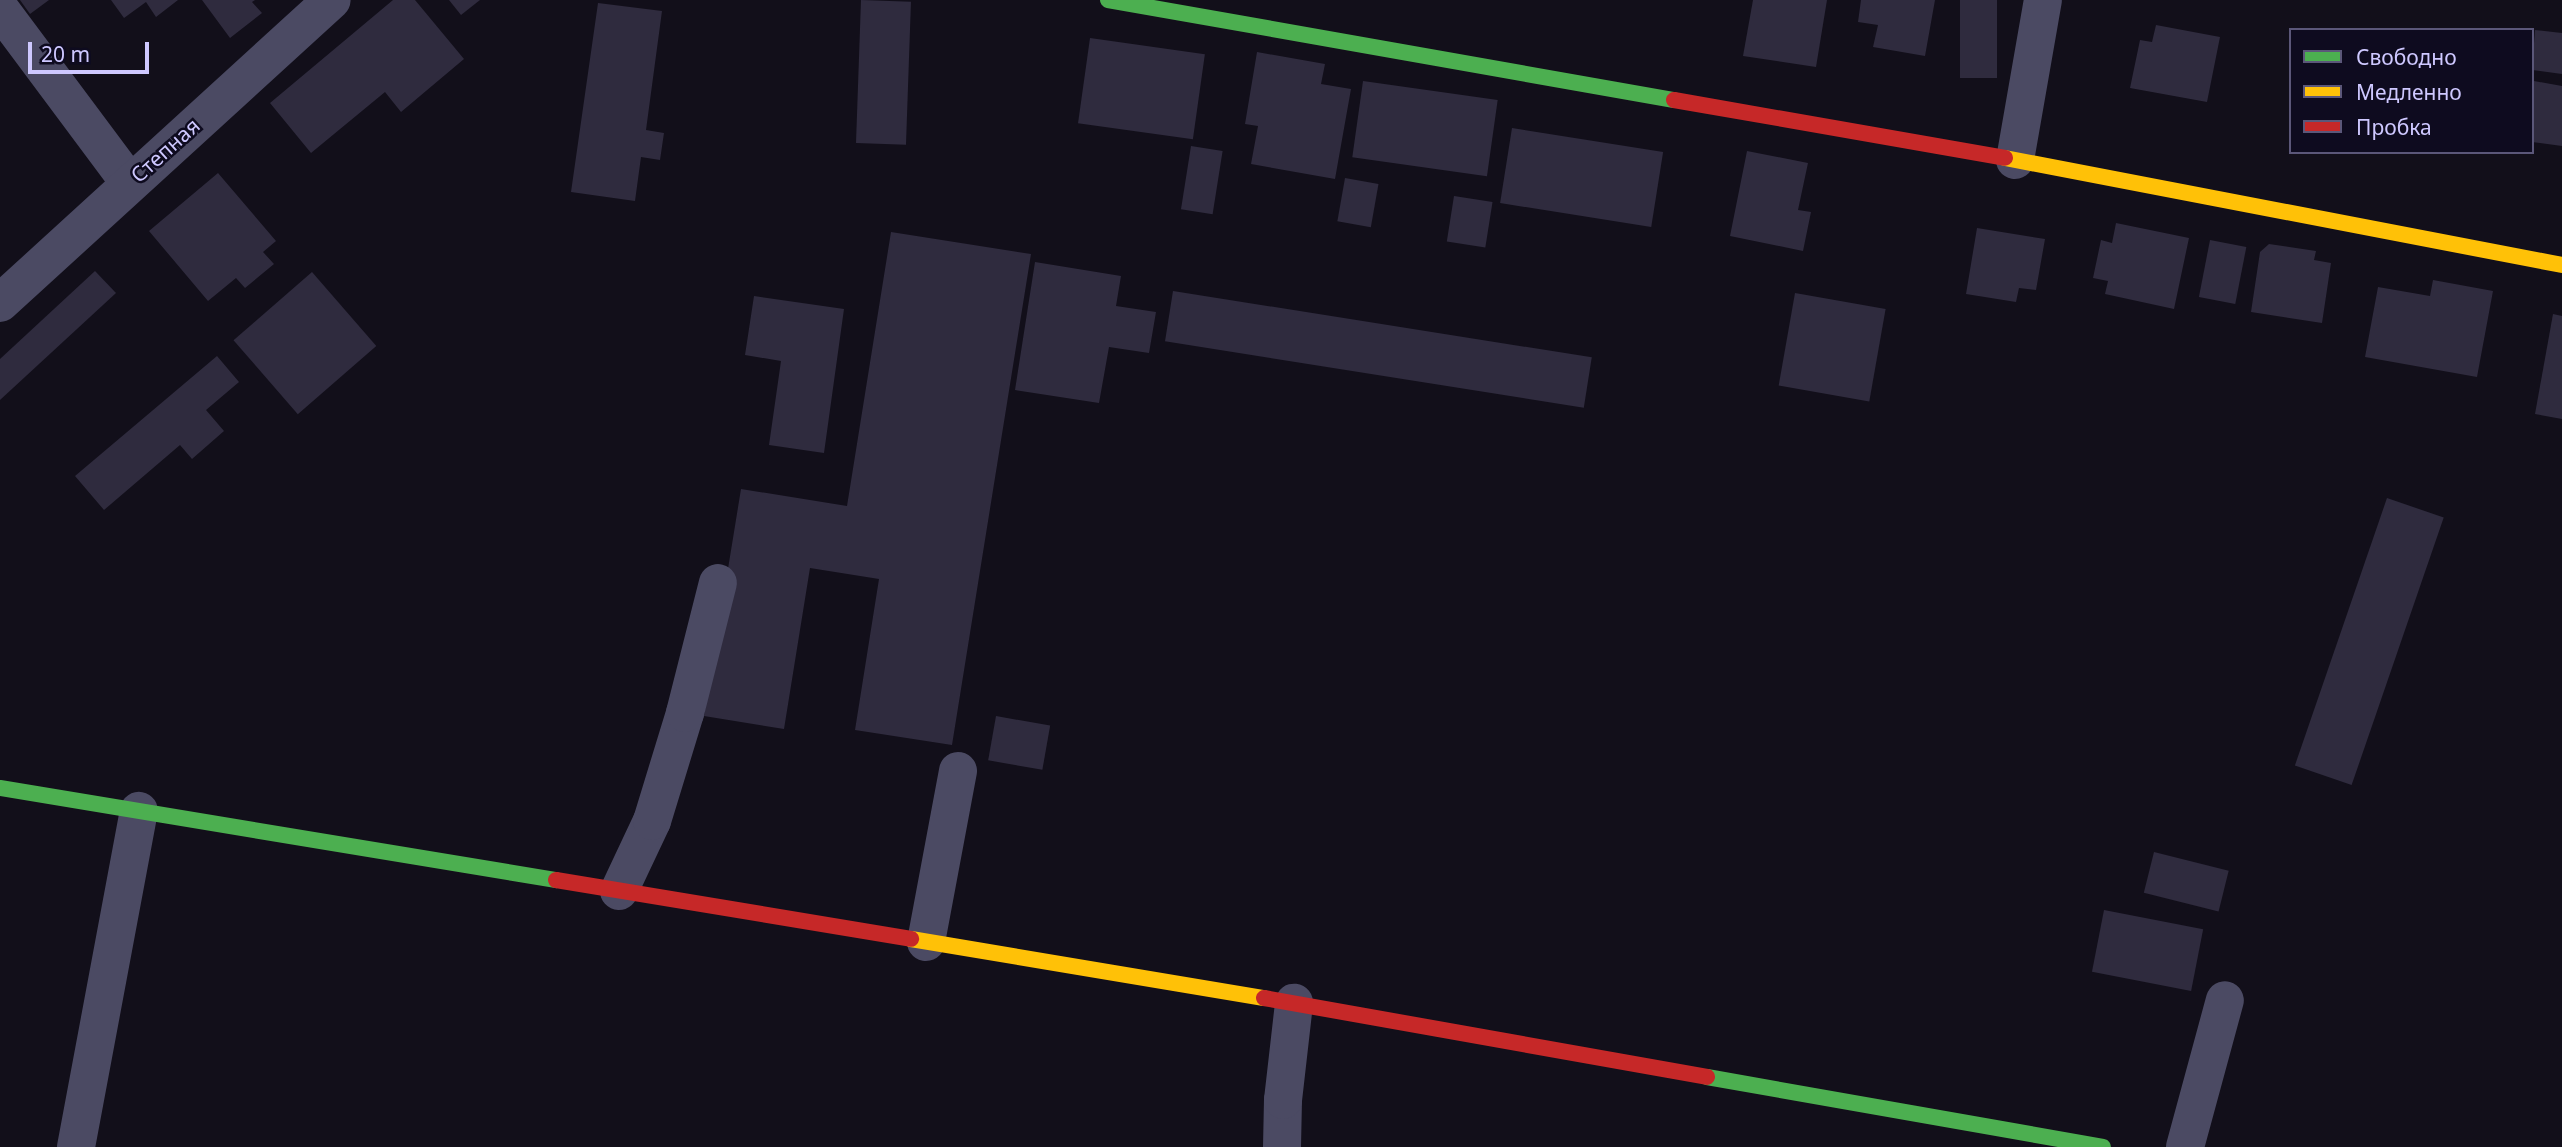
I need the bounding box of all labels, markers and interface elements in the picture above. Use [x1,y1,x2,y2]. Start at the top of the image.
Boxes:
scale bar [32,28,152,72]
legend [2289,28,2534,154]
text: 20 m [41,40,90,68]
text: Свободно [2356,43,2457,71]
text: Медленно [2356,78,2462,106]
street label: Степная [125,113,205,187]
text: Пробка [2356,113,2432,141]

